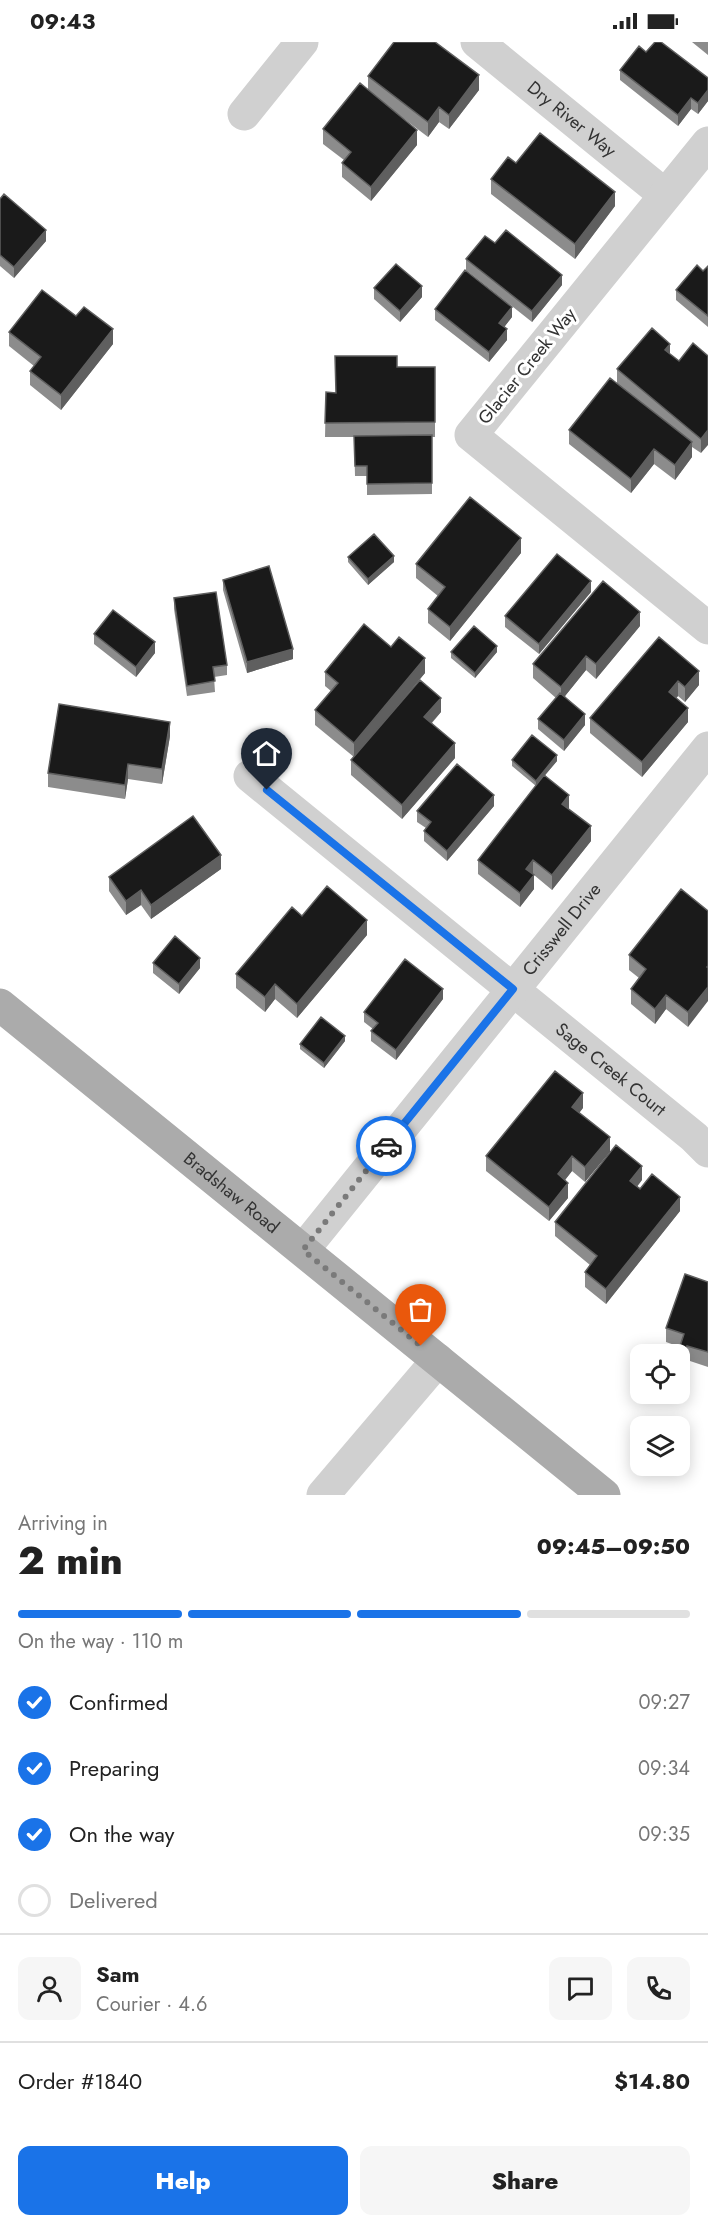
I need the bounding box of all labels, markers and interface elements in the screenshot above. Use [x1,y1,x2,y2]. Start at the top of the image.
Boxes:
text: 09:43 [30,5,95,37]
street label: Dry River Way [521,75,622,163]
street label: Glacier Creek Way [472,302,582,430]
pin [241,728,292,790]
icon: home [250,737,283,770]
street label: Crisswell Drive [516,877,607,981]
street label: Sage Creek Court [550,1016,672,1123]
courier [356,1116,416,1176]
icon: car [370,1130,403,1163]
street label: Bradshaw Road [178,1146,285,1240]
pin [395,1284,446,1346]
icon: bag [404,1293,437,1326]
map controls [630,1344,690,1476]
button: locate [630,1344,690,1404]
button: layers [630,1416,690,1476]
text: Arriving in [18,1509,108,1538]
text: 09:45–09:50 [537,1530,690,1562]
text: 2 min [18,1532,123,1589]
text: On the way · 110 m [18,1627,183,1656]
icon: check [18,1686,51,1719]
text: Confirmed [69,1686,168,1718]
text: 09:27 [639,1688,690,1717]
icon: check [18,1752,51,1785]
text: Preparing [69,1752,160,1784]
text: 09:34 [638,1754,690,1783]
icon: check [18,1818,51,1851]
text: On the way [69,1818,174,1850]
text: 09:35 [638,1820,690,1849]
text: Delivered [69,1884,158,1916]
button: person [18,1957,81,2020]
button: chat [549,1957,612,2020]
button: phone [627,1957,690,2020]
text: Sam [96,1958,140,1990]
text: Courier · 4.6 [96,1990,208,2019]
text: Order #1840 [18,2065,142,2097]
text: $14.80 [614,2065,690,2097]
button: Help [18,2146,348,2215]
button: Share [360,2146,690,2215]

